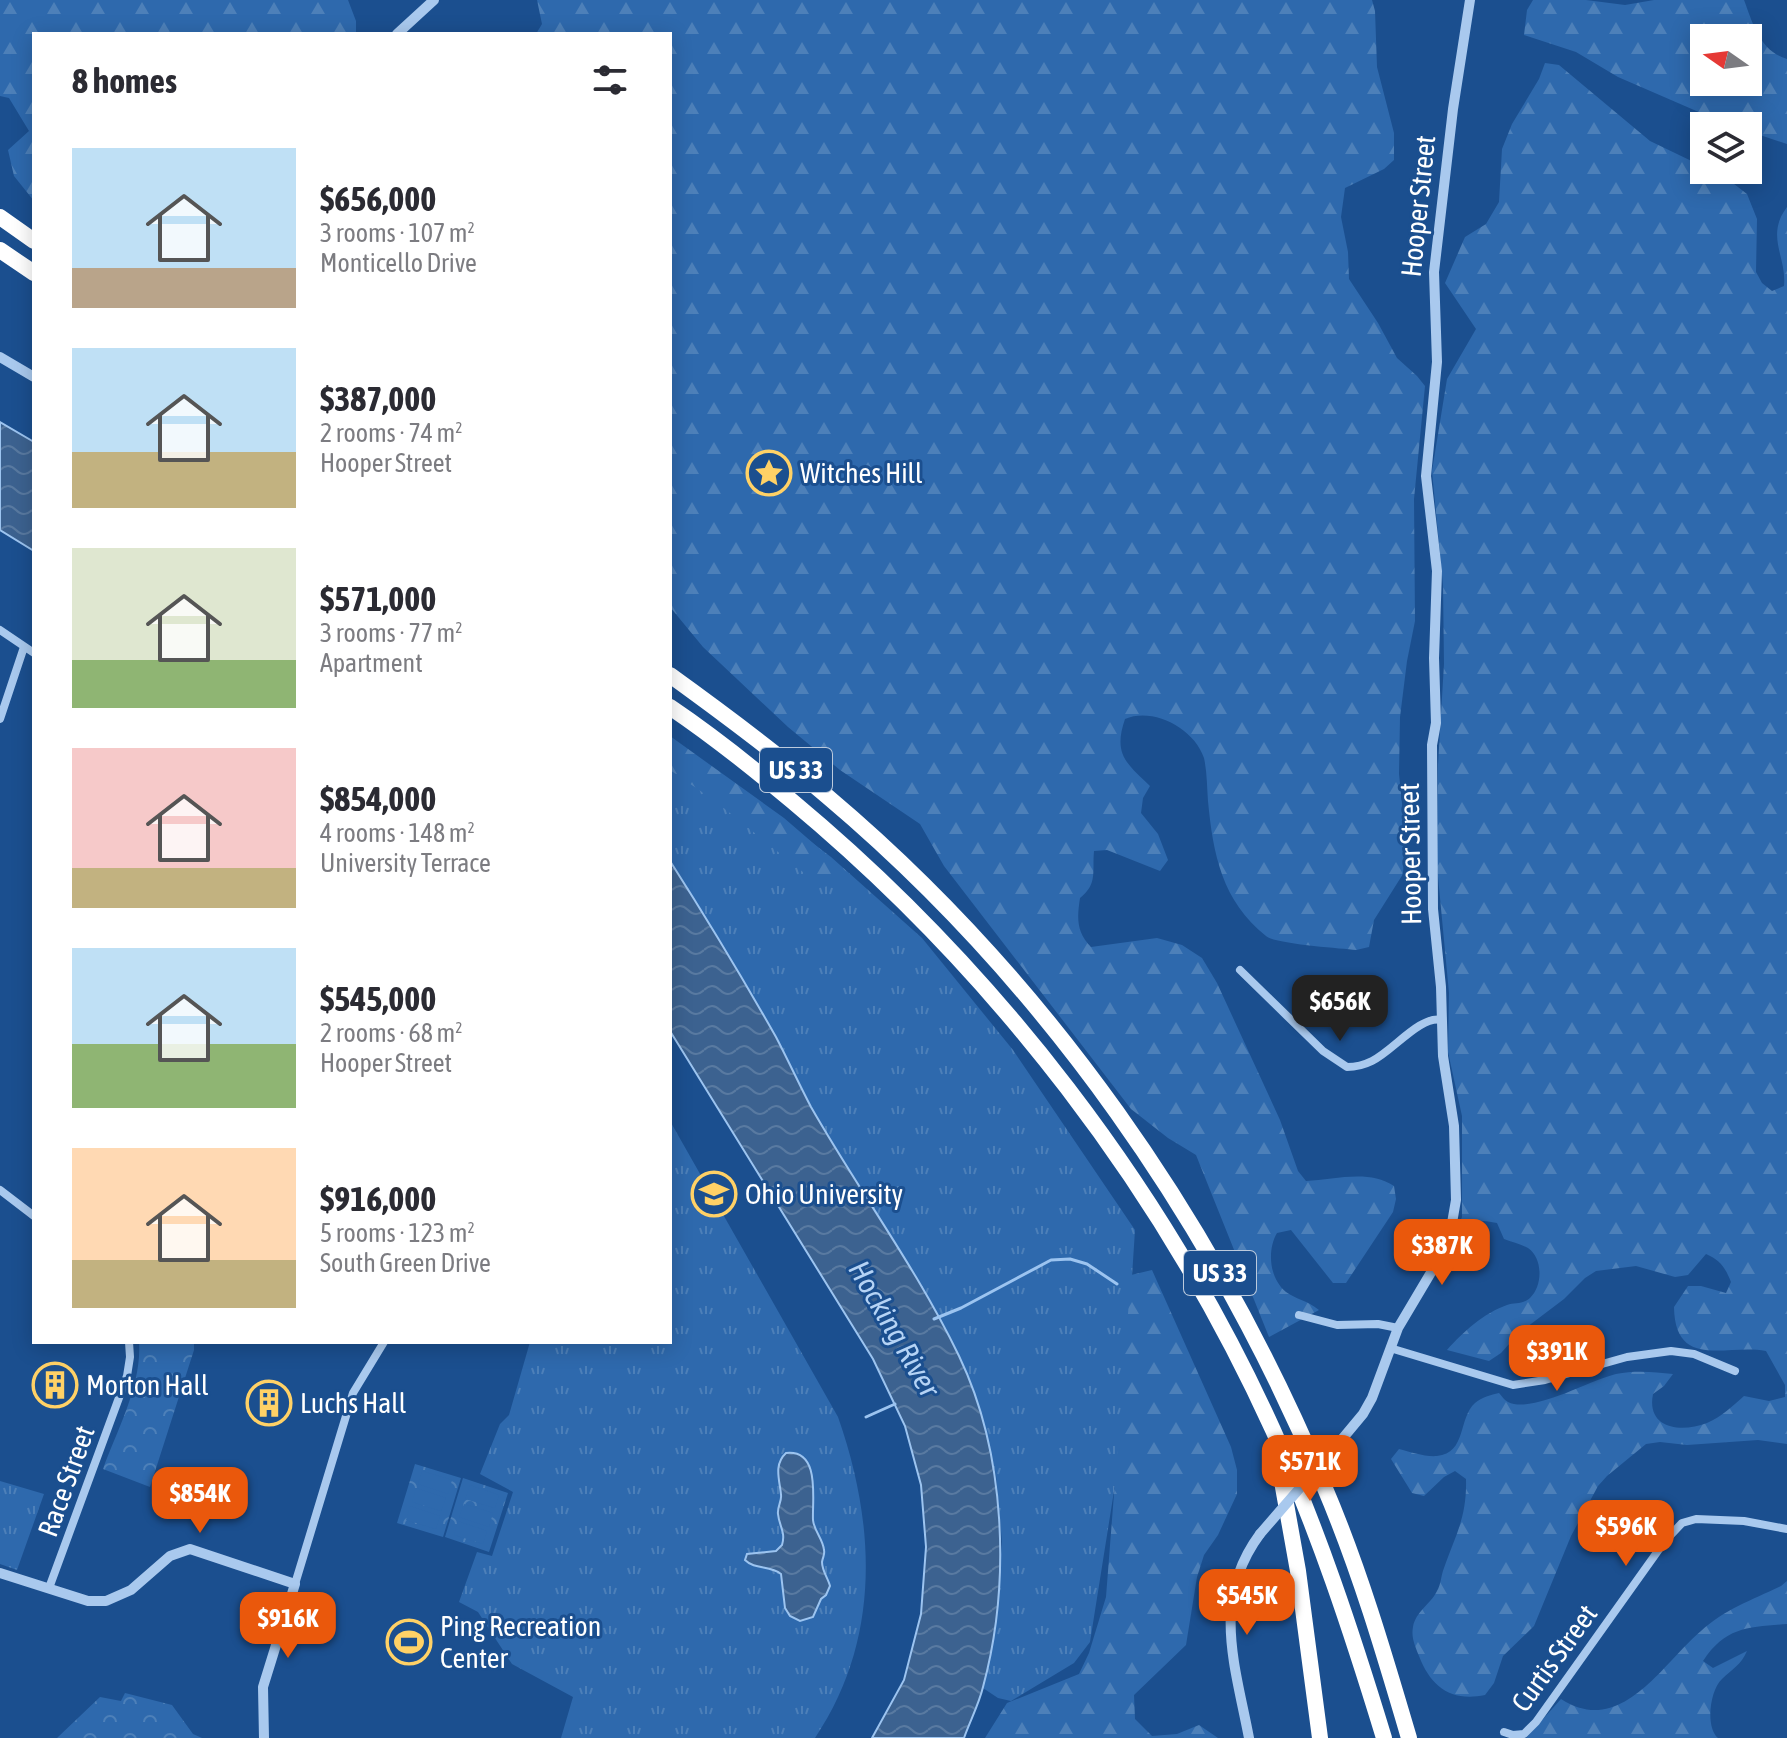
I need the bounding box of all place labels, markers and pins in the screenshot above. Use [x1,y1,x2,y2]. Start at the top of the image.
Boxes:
place icon: Witches Hill [745,449,793,497]
place label: Witches Hill [800,457,923,489]
pin: $656K [1284,975,1396,1043]
school or university icon: Ohio University [690,1170,738,1218]
place label: Ohio University [745,1178,903,1210]
pin: $387K [1386,1219,1498,1287]
pin: $391K [1501,1325,1613,1393]
building icon: Morton Hall [31,1361,79,1409]
place label: Morton Hall [86,1369,209,1401]
building icon: Luchs Hall [245,1379,293,1427]
place label: Luchs Hall [300,1387,407,1419]
pin: $571K [1254,1435,1366,1503]
pin: $854K [144,1467,256,1535]
pin: $596K [1570,1500,1682,1568]
pin: $545K [1191,1569,1303,1637]
pin: $916K [232,1592,344,1660]
place label: Ping Recreation Center [440,1610,601,1674]
sports icon: Ping Recreation Center [385,1618,433,1666]

